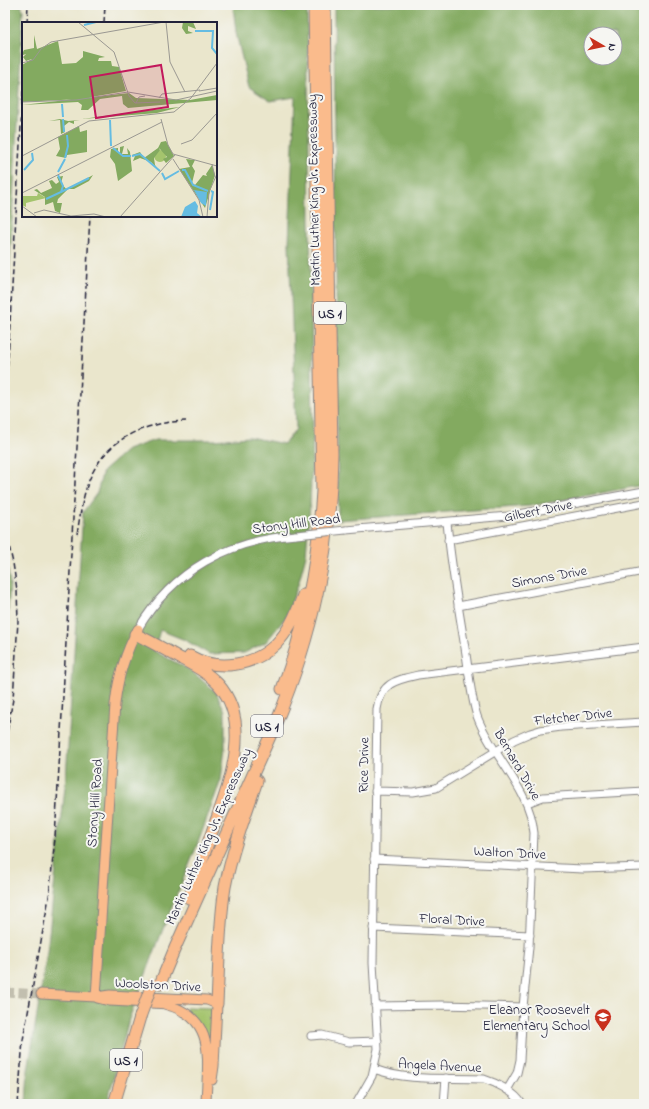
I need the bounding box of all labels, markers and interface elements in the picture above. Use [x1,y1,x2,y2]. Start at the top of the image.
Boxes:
inset map [22,22,217,217]
north arrow [583,26,623,66]
text: N [603,42,620,52]
street label: Martin Luther King Jr. Expressway [302,94,328,286]
road number: US 1 [314,302,346,324]
street label: Gilbert Drive [502,494,575,528]
street label: Stony Hill Road [251,509,342,541]
street label: Simons Drive [510,560,589,594]
street label: Fletcher Drive [532,703,614,732]
road number: US 1 [251,715,283,737]
street label: Bernard Drive [487,724,546,805]
street label: Rice Drive [354,736,375,793]
street label: Martin Luther King Jr. Expressway [161,744,259,929]
street label: Stony Hill Road [82,758,110,848]
street label: Walton Drive [473,841,547,866]
street label: Floral Drive [418,908,486,933]
street label: Woolston Drive [114,973,202,998]
place label: Eleanor Roosevelt Elementary School [483,1000,590,1038]
school or university icon: Eleanor Roosevelt Elementary School [593,1007,613,1032]
road number: US 1 [110,1049,142,1071]
street label: Angela Avenue [398,1054,483,1080]

